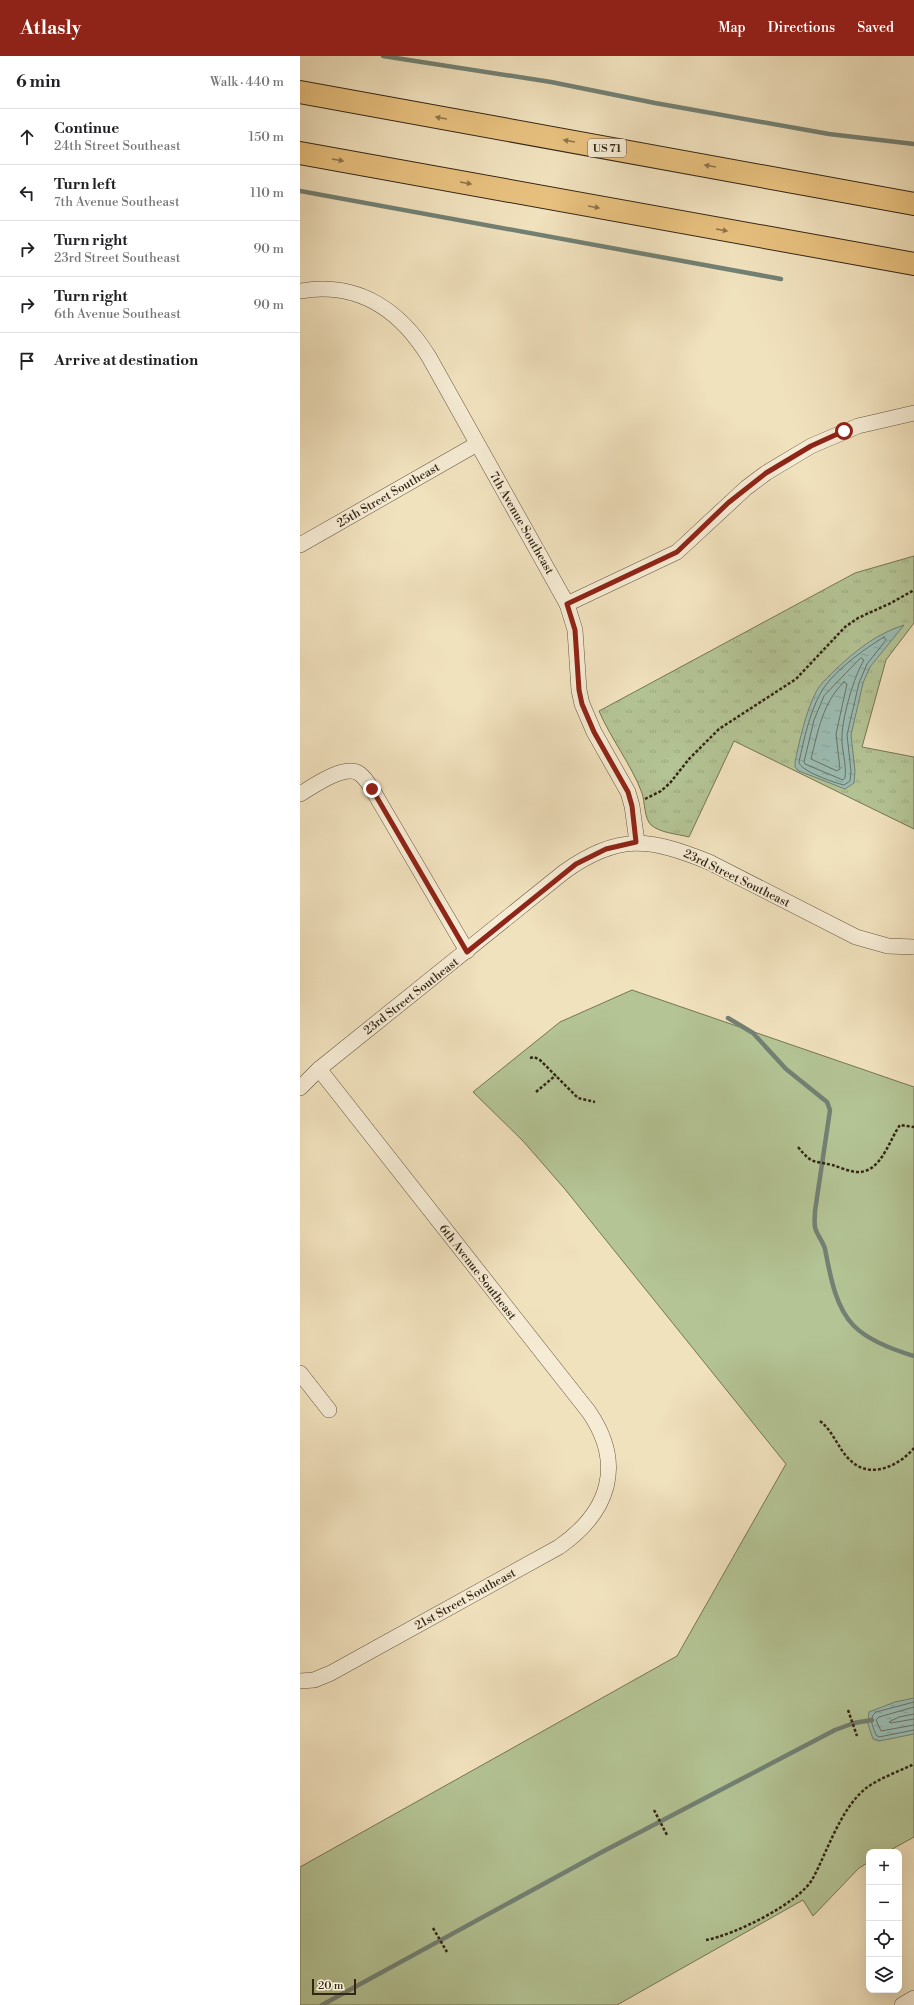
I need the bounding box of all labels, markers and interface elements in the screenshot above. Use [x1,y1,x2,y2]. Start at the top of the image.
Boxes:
text: Atlasly [20,16,81,40]
text: Map [718,19,746,37]
text: Directions [768,19,835,37]
text: Saved [857,19,894,37]
text: 6 min [16,71,61,93]
text: Walk · 440 m [210,74,284,90]
one-way arrow [435,114,447,120]
text: Continue [54,119,119,138]
icon: ahead [16,126,38,148]
text: 150 m [249,129,284,145]
text: 24th Street Southeast [54,138,181,154]
one-way arrow [563,138,575,144]
road number: US 71 [588,139,626,157]
one-way arrow [332,158,344,164]
one-way arrow [704,163,717,169]
text: Turn left [54,175,116,194]
one-way arrow [460,181,472,187]
icon: left [16,182,38,204]
text: 110 m [250,185,284,201]
text: 7th Avenue Southeast [54,194,180,210]
one-way arrow [588,204,600,210]
one-way arrow [716,227,728,233]
text: Turn right [54,231,128,250]
icon: right [16,238,38,260]
text: 90 m [253,241,284,257]
text: 23rd Street Southeast [54,250,180,266]
text: Turn right [54,287,128,306]
icon: right [16,294,38,316]
text: 90 m [253,297,284,313]
text: 6th Avenue Southeast [54,306,181,322]
icon: arrive [16,350,38,372]
text: Arrive at destination [54,351,198,370]
route start [835,422,853,440]
street label: 25th Street Southeast [334,459,443,531]
street label: 7th Avenue Southeast [486,469,557,578]
route end [363,780,381,798]
street label: 23rd Street Southeast [681,846,793,911]
street label: 23rd Street Southeast [361,954,462,1038]
street label: 6th Avenue Southeast [436,1222,520,1324]
street label: 21st Street Southeast [412,1565,519,1633]
map controls [866,1849,902,1993]
button: + [866,1849,902,1885]
button: − [866,1885,902,1921]
button: locate [866,1921,902,1957]
button: layers [866,1957,902,1993]
scale bar [312,1977,356,1996]
text: 20 m [318,1979,343,1993]

